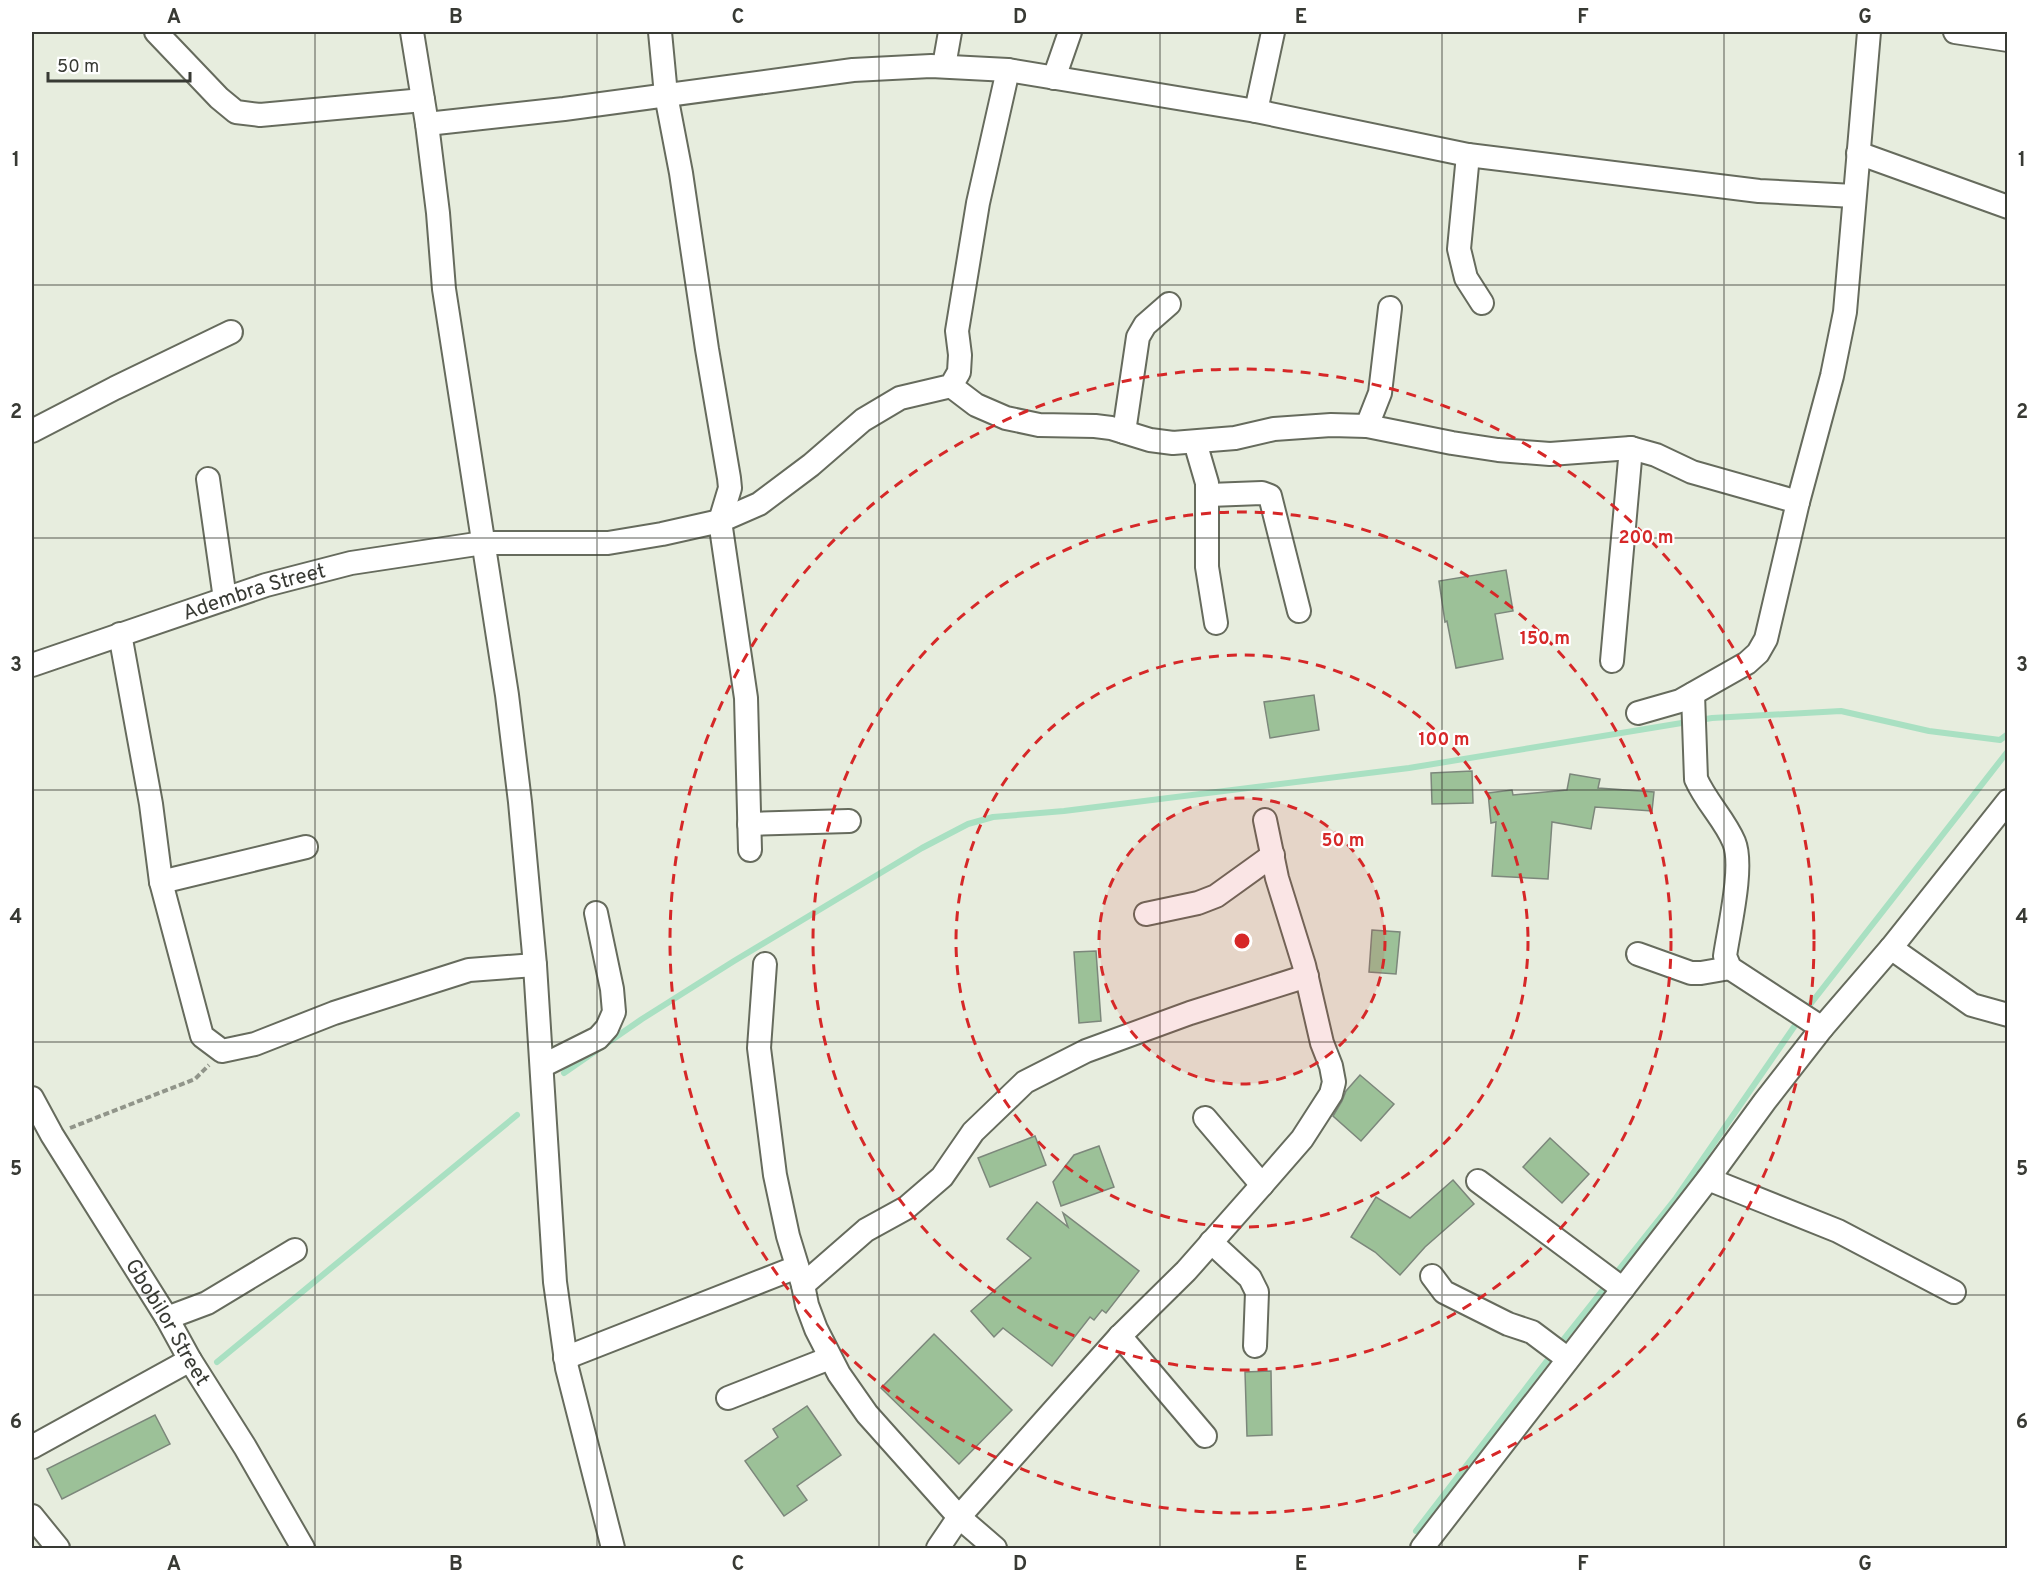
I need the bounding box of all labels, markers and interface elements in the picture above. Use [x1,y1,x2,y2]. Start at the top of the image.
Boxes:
text: A [167,5,181,31]
text: B [449,5,463,31]
text: C [732,5,744,31]
text: D [1013,5,1027,31]
text: E [1295,5,1307,31]
text: F [1577,5,1589,31]
text: G [1858,5,1872,31]
scale bar [48,45,190,83]
text: 50 m [57,56,99,79]
text: 1 [12,148,20,174]
text: 1 [2018,148,2026,174]
text: 2 [10,400,22,426]
text: 2 [2016,400,2028,426]
text: 200 m [1618,527,1674,550]
street label: Adembra Street [179,558,329,628]
text: 150 m [1520,628,1570,651]
text: 3 [10,653,22,679]
text: 3 [2016,653,2028,679]
text: 100 m [1418,729,1470,752]
text: 50 m [1321,830,1365,853]
text: 4 [10,905,22,931]
text: 4 [2016,905,2028,931]
centre of rings [1232,931,1252,951]
text: 5 [10,1157,22,1183]
text: 5 [2016,1157,2028,1183]
street label: Gbobilor Street [118,1254,215,1391]
text: 6 [10,1410,22,1436]
text: 6 [2016,1410,2028,1436]
text: A [167,1552,181,1578]
text: B [449,1552,463,1578]
text: C [732,1552,744,1578]
text: D [1013,1552,1027,1578]
text: E [1295,1552,1307,1578]
text: F [1577,1552,1589,1578]
text: G [1858,1552,1872,1578]

